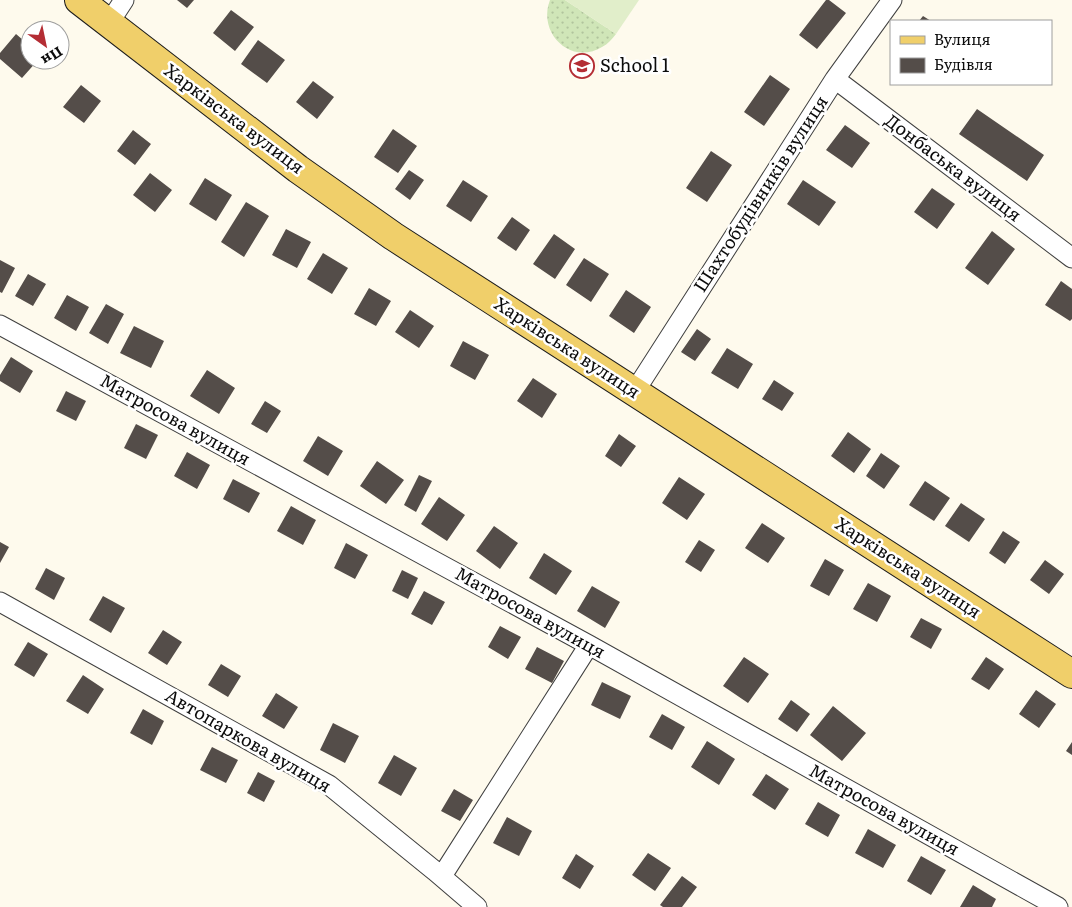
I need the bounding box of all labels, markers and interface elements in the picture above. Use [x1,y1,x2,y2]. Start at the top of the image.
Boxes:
north arrow [20,20,70,70]
legend [890,20,1052,85]
text: Вулиця [934,27,991,50]
text: Пн [38,42,67,71]
place label: School 1 [600,51,669,78]
text: Будівля [934,52,993,75]
school or university icon: School 1 [569,53,595,79]
street label: Харківська вулиця [159,56,311,179]
street label: Шахтобудівників вулиця [686,89,834,297]
street label: Донбаська вулиця [880,106,1028,227]
street label: Харківська вулиця [490,289,646,404]
street label: Матросова вулиця [96,366,256,471]
street label: Харківська вулиця [831,509,987,624]
street label: Матросова вулиця [451,559,611,664]
street label: Автопаркова вулиця [161,681,337,798]
street label: Матросова вулиця [805,756,965,861]

